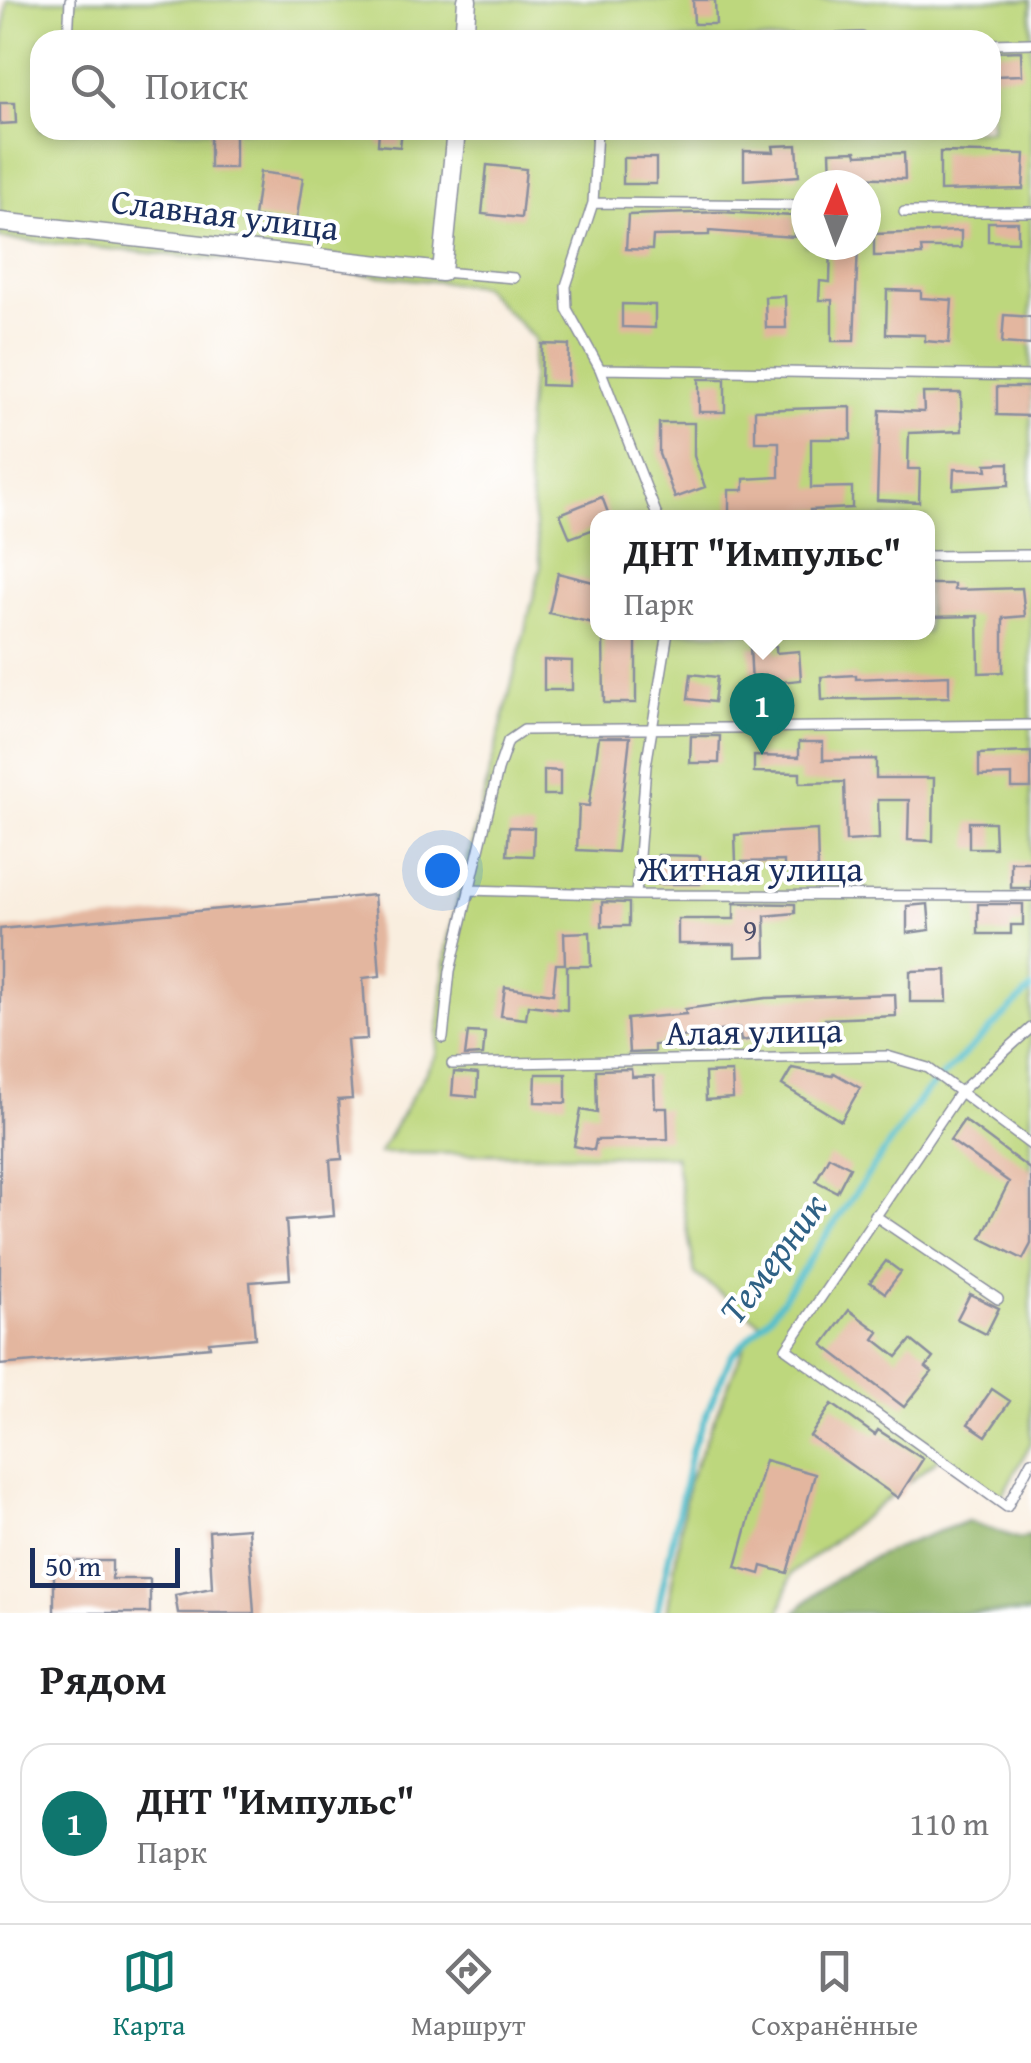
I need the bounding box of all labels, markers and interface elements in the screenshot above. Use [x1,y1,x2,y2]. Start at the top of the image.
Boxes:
search box [30,30,1001,140]
text: Поиск [145,57,248,113]
icon: search [65,58,120,113]
north arrow [791,170,881,260]
street label: Славная улица [108,175,342,253]
popup [590,510,935,640]
text: ДНТ "Импульс" [624,524,901,580]
text: Парк [624,580,694,627]
pin: 1 [730,672,794,755]
street label: Житная улица [636,843,863,894]
your location [417,845,468,896]
house number: 9 [743,907,757,951]
street label: Алая улица [665,1004,843,1058]
water label: Темерник [704,1181,840,1335]
scale bar [30,1543,180,1588]
text: 50 m [45,1545,101,1586]
text: Рядом [40,1648,167,1709]
text: ДНТ "Импульс" [137,1772,415,1828]
text: 1 [66,1800,83,1847]
text: 110 m [910,1800,989,1847]
text: Парк [137,1828,207,1875]
tab: Карта [113,1944,185,2045]
tab: Маршрут [411,1944,526,2045]
tab: Сохранённые [751,1944,918,2045]

